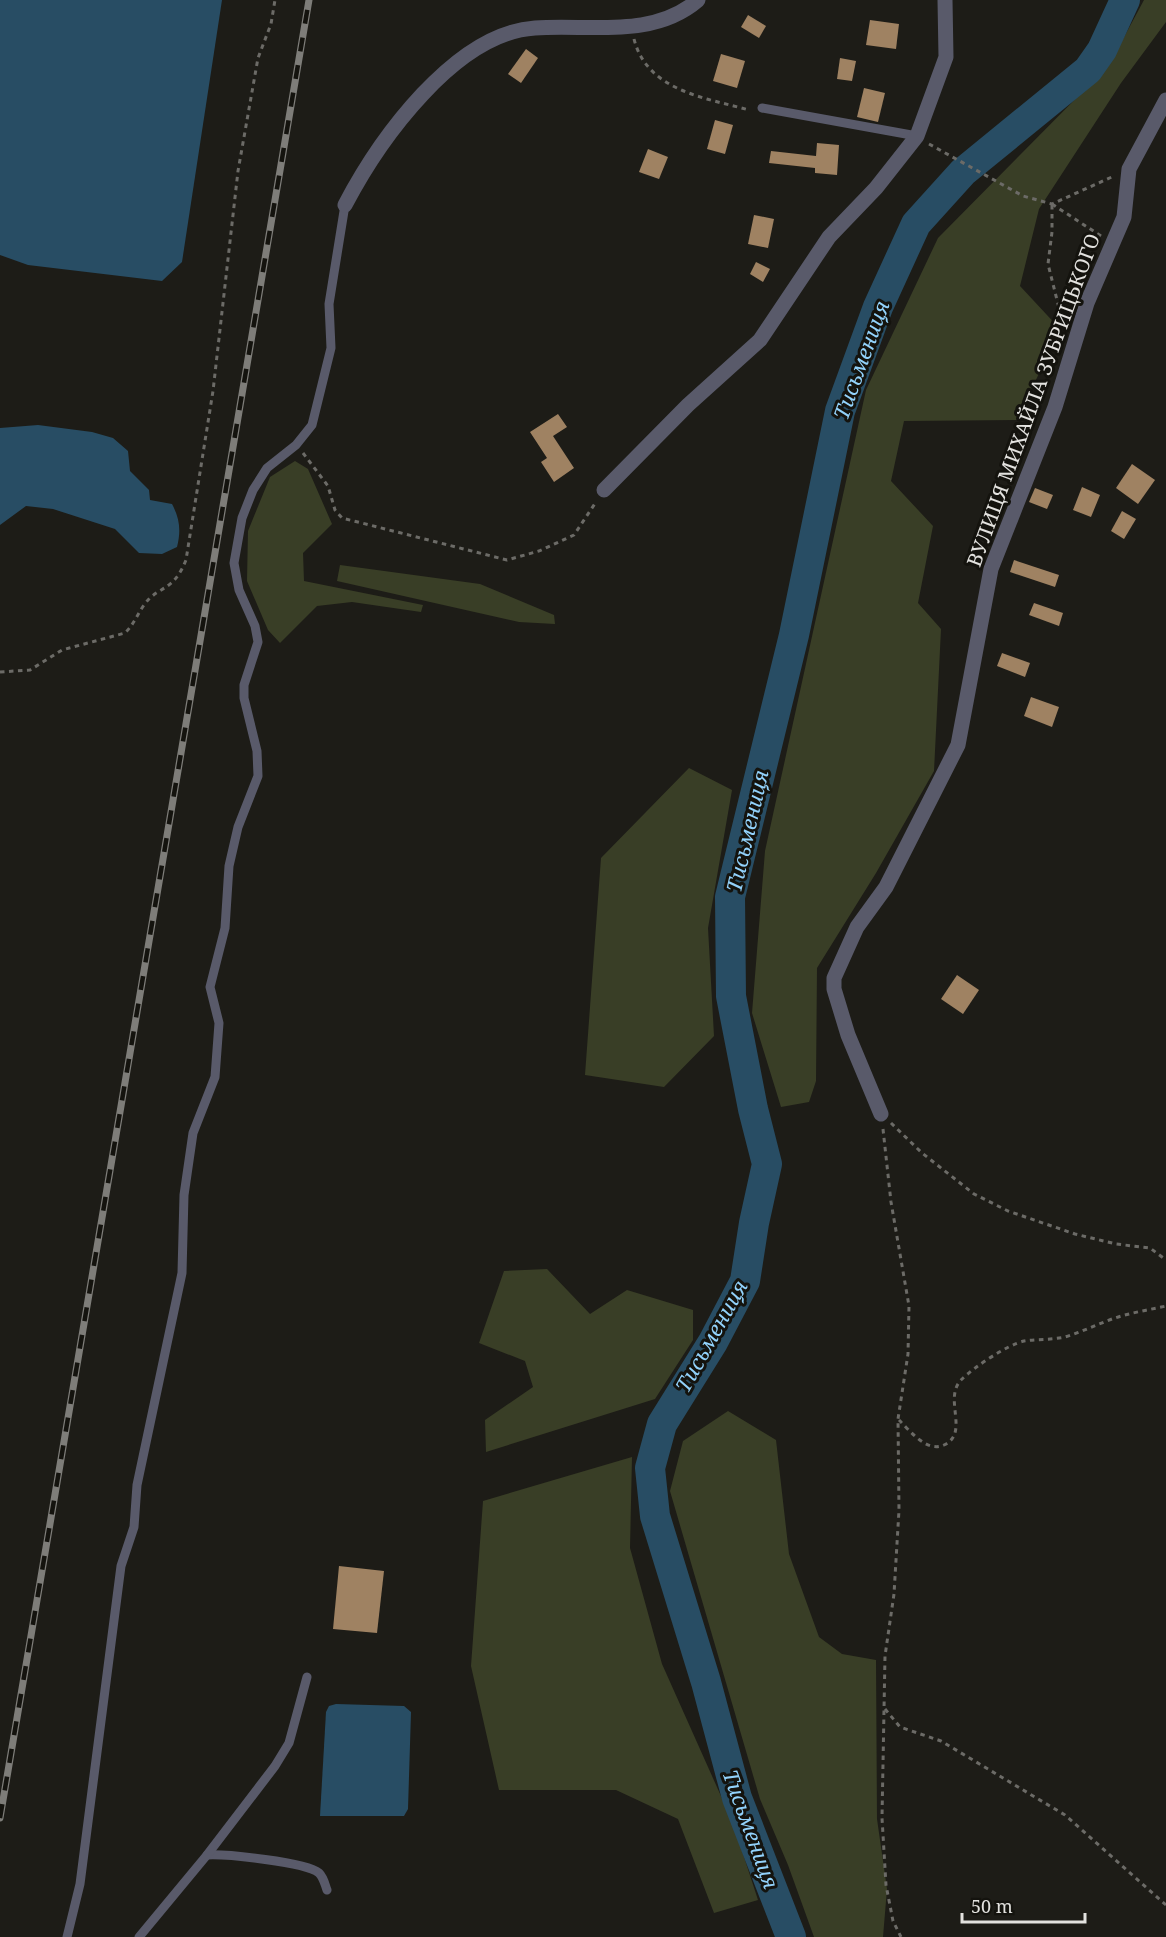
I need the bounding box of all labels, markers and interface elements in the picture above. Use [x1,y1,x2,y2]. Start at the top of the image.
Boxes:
street label: ВУЛИЦЯ МИХАЙЛА ЗУБРИЦЬКОГО [960,230,1106,570]
water label: Тисьмениця [827,297,895,423]
water label: Тисьмениця [719,767,775,895]
water label: Тисьмениця [669,1275,753,1397]
water label: Тисьмениця [717,1766,785,1892]
scale bar [962,1886,1085,1924]
text: 50 m [971,1894,1013,1918]

